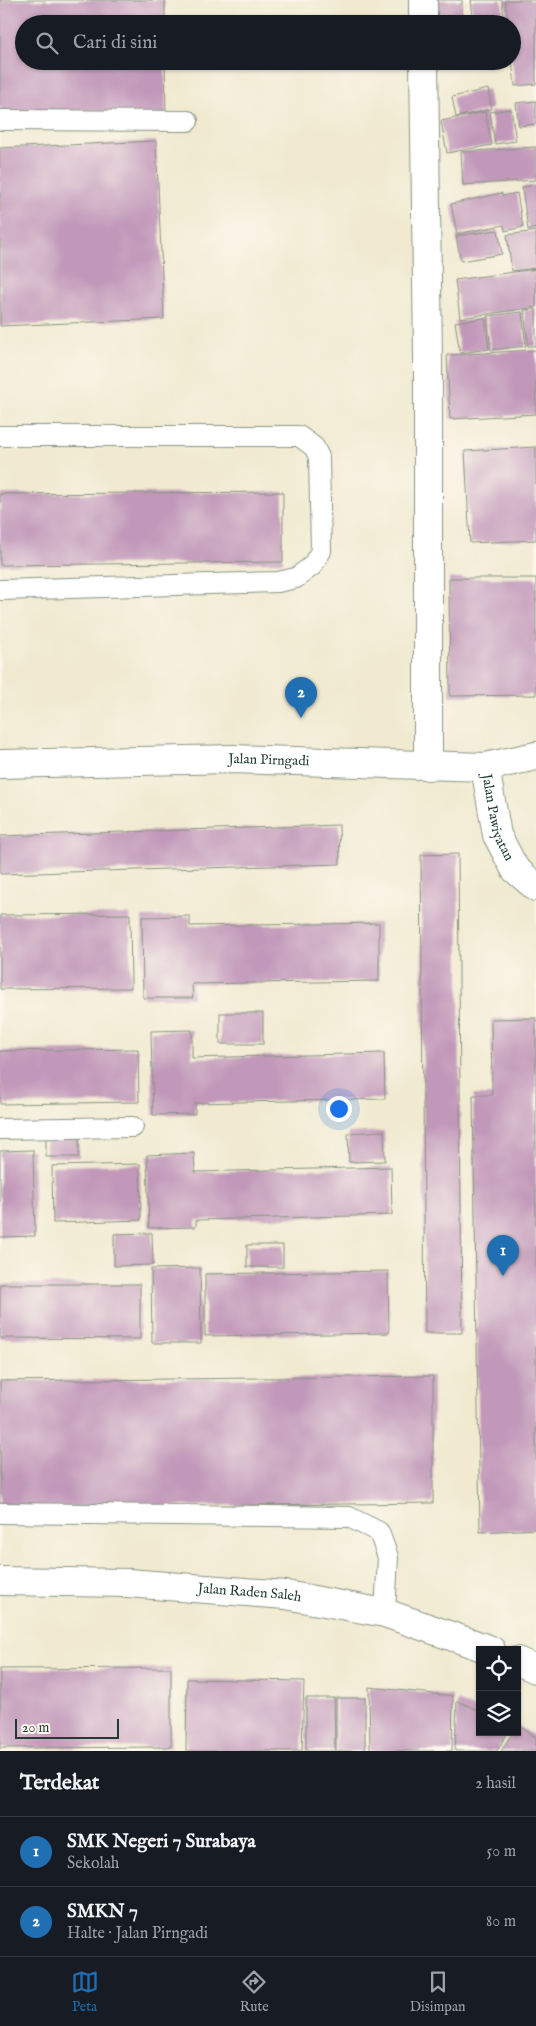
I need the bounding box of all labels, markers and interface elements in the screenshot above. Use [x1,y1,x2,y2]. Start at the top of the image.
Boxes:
search box [15,15,521,70]
icon: search [33,29,61,57]
text: Cari di sini [73,31,157,55]
pin: 2 [285,677,317,718]
street label: Jalan Pirngadi [226,750,310,770]
street label: Jalan Pawiyatan [477,770,518,864]
your location [326,1096,352,1122]
pin: 1 [487,1235,519,1276]
street label: Jalan Raden Saleh [195,1579,303,1607]
map controls [476,1646,521,1736]
button: locate [476,1646,521,1691]
button: layers [476,1691,521,1736]
scale bar [15,1716,119,1739]
text: 20 m [22,1719,49,1737]
text: Terdekat [20,1770,99,1797]
text: 2 hasil [475,1774,516,1794]
text: SMK Negeri 7 Surabaya [67,1830,256,1854]
text: 1 [33,1842,39,1862]
text: 50 m [487,1842,516,1862]
text: Sekolah [67,1854,119,1874]
text: SMKN 7 [67,1900,138,1924]
text: 2 [32,1912,40,1932]
text: 80 m [486,1912,516,1932]
text: Halte · Jalan Pirngadi [67,1924,208,1944]
tab: Peta [71,1968,99,2016]
tab: Rute [240,1968,269,2016]
tab: Disimpan [410,1968,465,2016]

